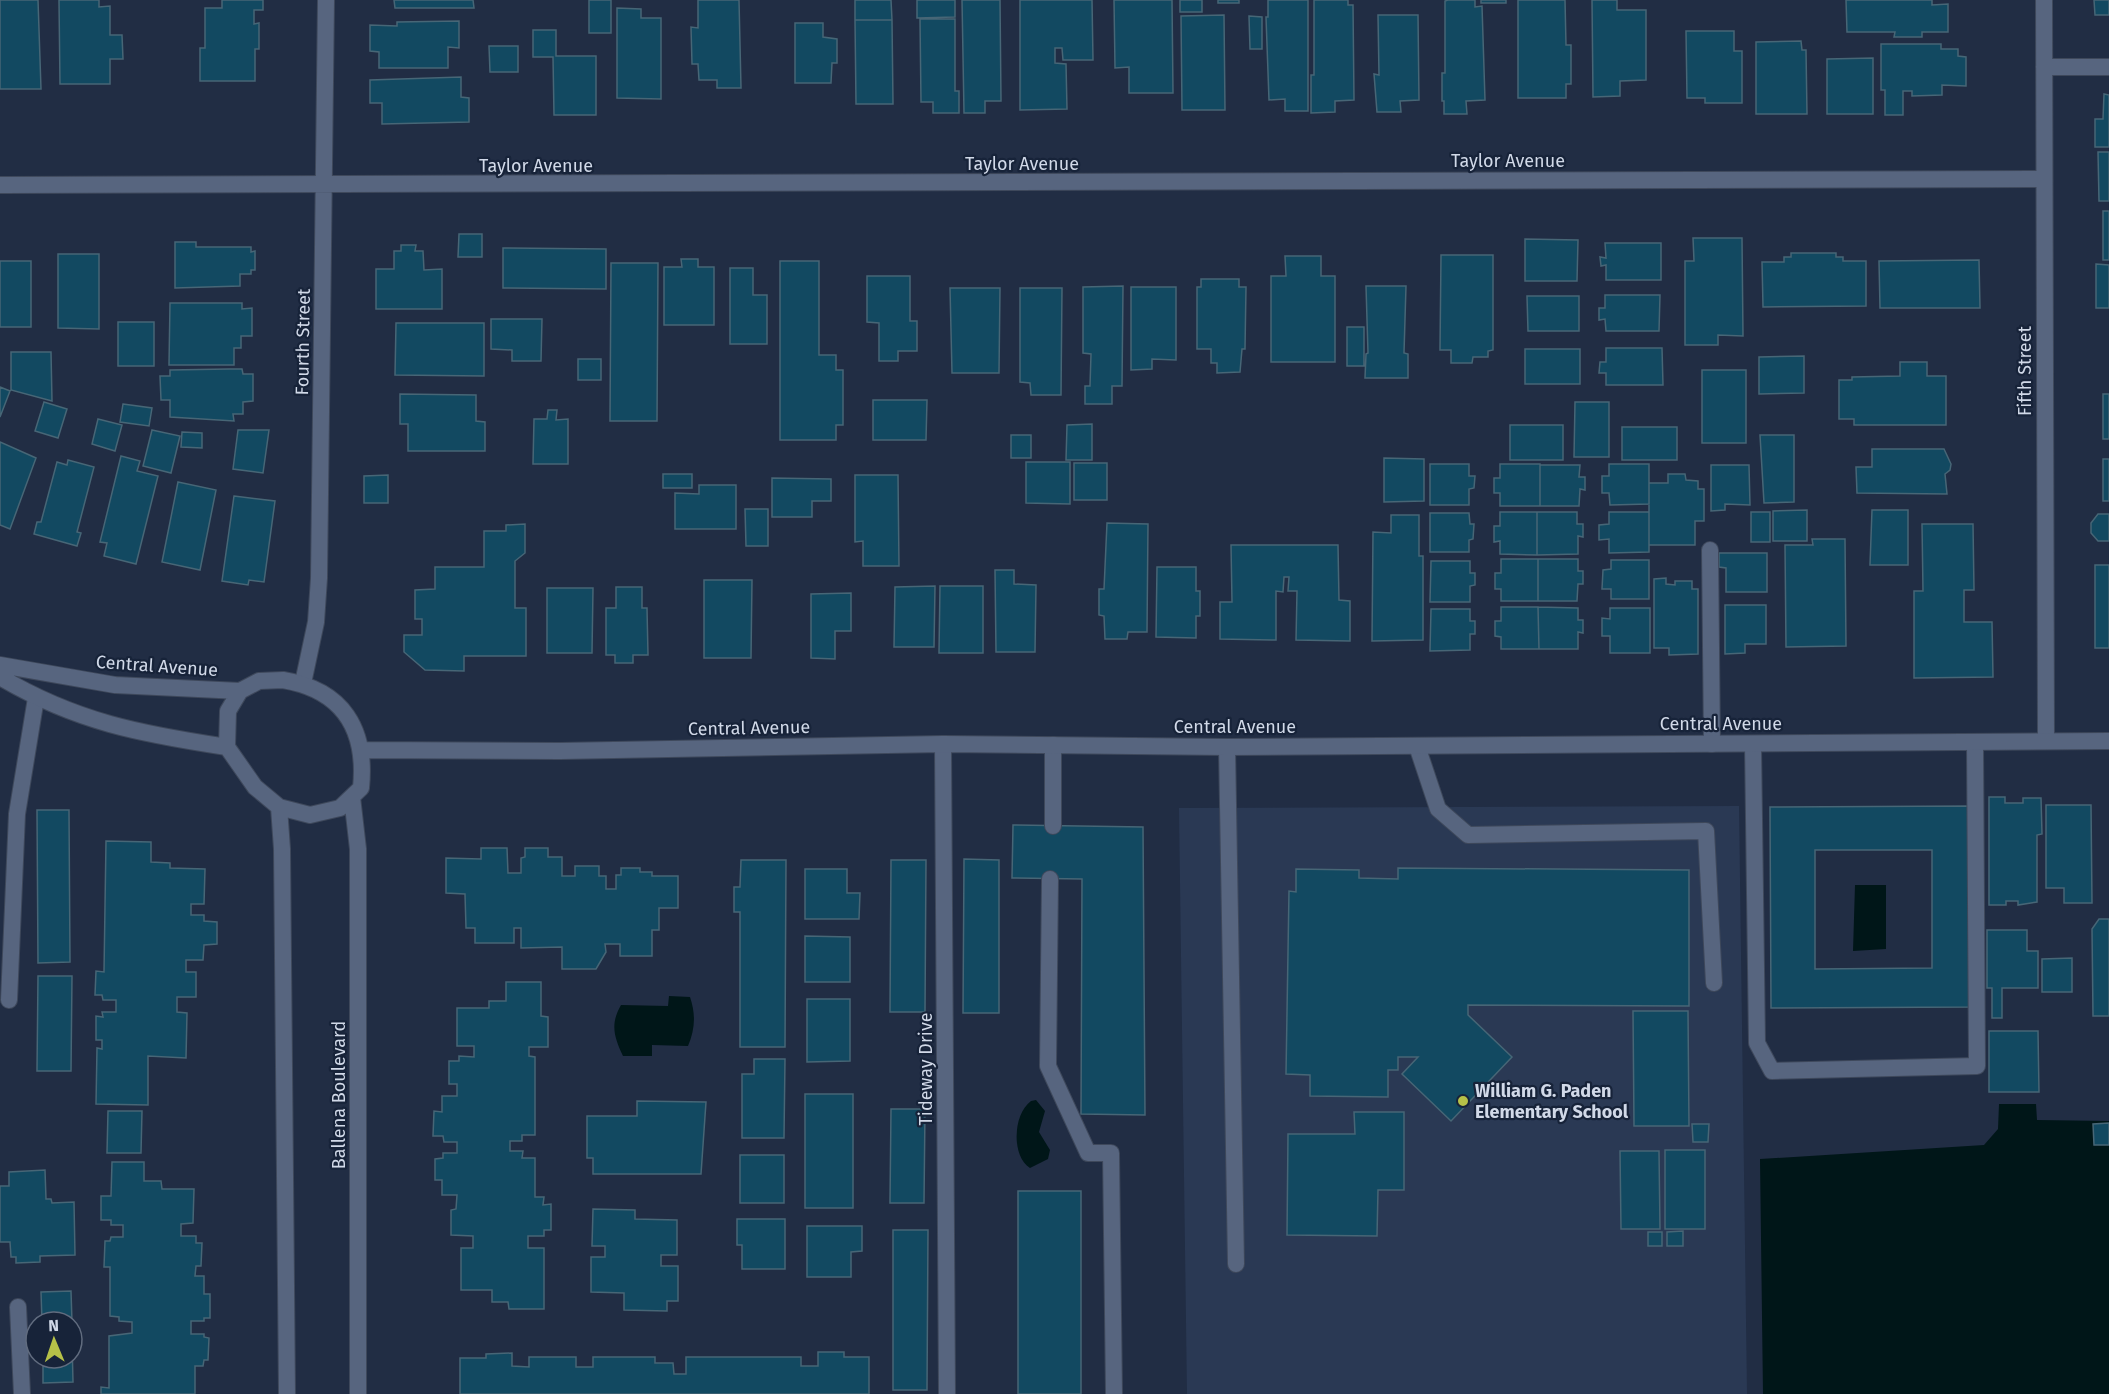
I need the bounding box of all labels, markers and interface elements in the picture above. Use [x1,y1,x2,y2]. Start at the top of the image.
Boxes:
street label: Taylor Avenue [1451,150,1565,172]
street label: Taylor Avenue [965,153,1079,175]
street label: Taylor Avenue [479,155,593,177]
street label: Fourth Street [291,288,315,396]
street label: Fifth Street [2014,326,2036,416]
street label: Central Avenue [95,651,219,681]
street label: Central Avenue [1660,713,1782,735]
street label: Central Avenue [688,716,810,740]
street label: Central Avenue [1174,716,1296,738]
street label: Tideway Drive [915,1012,937,1126]
street label: Ballena Boulevard [328,1021,350,1169]
place label: William G. Paden Elementary School [1475,1080,1629,1123]
marker: William G. Paden Elementary School [1456,1094,1470,1108]
north arrow [24,1310,84,1370]
text: N [48,1316,59,1335]

